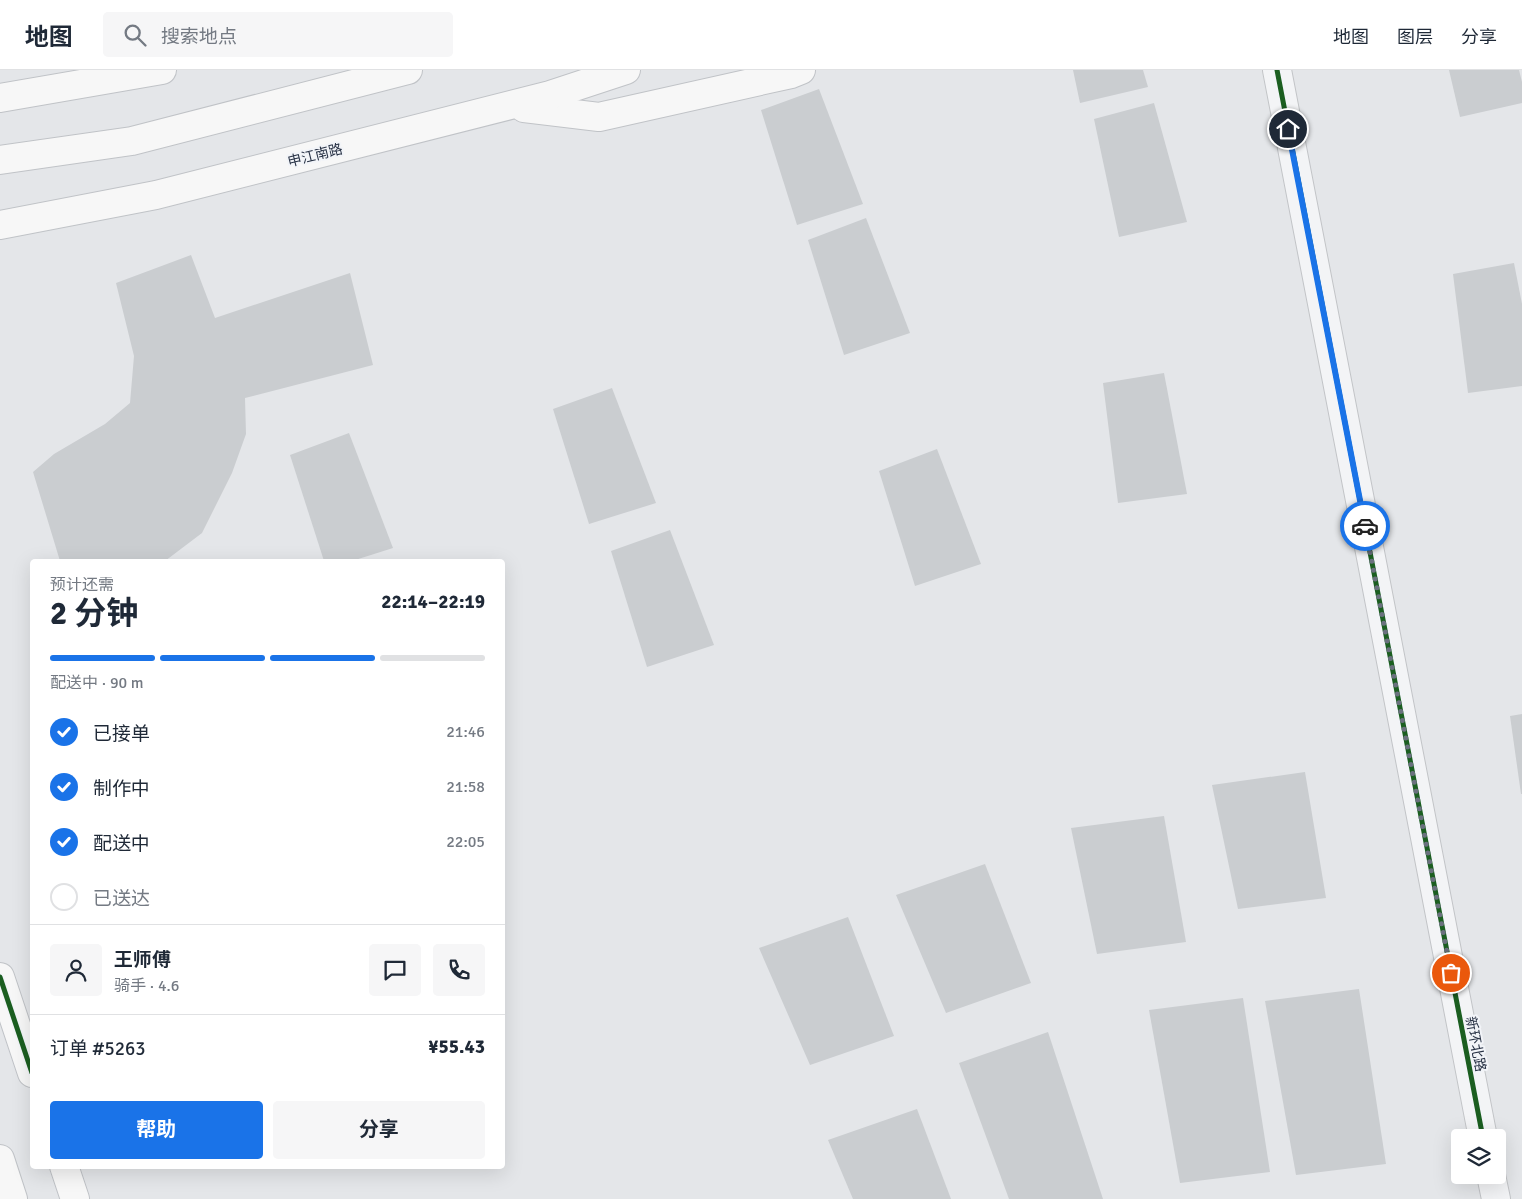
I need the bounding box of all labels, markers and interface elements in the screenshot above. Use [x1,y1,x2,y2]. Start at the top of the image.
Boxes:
search box [103,12,453,57]
icon: search [121,21,149,49]
text: 地图 [25,22,73,52]
text: 搜索地点 [161,25,237,49]
text: 地图 [1333,26,1369,48]
text: 图层 [1397,26,1433,48]
text: 分享 [1461,26,1497,48]
pin [1267,108,1309,150]
icon: home [1274,115,1302,143]
street label: 申江南路 [286,140,344,171]
courier [1340,501,1390,551]
icon: car [1351,512,1379,540]
text: 预计还需 [50,575,114,595]
text: 22:14–22:19 [381,590,485,614]
text: 2 分钟 [50,594,138,633]
text: 配送中 · 90 m [50,673,143,693]
icon: check [50,718,78,746]
text: 已接单 [93,722,150,746]
text: 21:46 [446,722,485,742]
icon: check [50,773,78,801]
text: 制作中 [93,777,150,801]
text: 21:58 [446,777,485,797]
icon: check [50,828,78,856]
text: 配送中 [93,832,150,856]
text: 22:05 [446,832,485,852]
text: 已送达 [93,887,150,911]
button: person [50,944,102,996]
button: chat [369,944,421,996]
button: phone [433,944,485,996]
text: 王师傅 [114,948,171,972]
pin [1430,952,1472,994]
icon: bag [1437,959,1465,987]
text: 骑手 · 4.6 [114,976,179,996]
street label: 新环北路 [1462,1015,1489,1073]
text: ¥55.43 [428,1035,485,1059]
text: 订单 #5263 [50,1037,145,1061]
button: 帮助 [50,1101,263,1159]
button: 分享 [273,1101,485,1159]
map controls [1451,1129,1506,1184]
button: layers [1451,1129,1506,1184]

